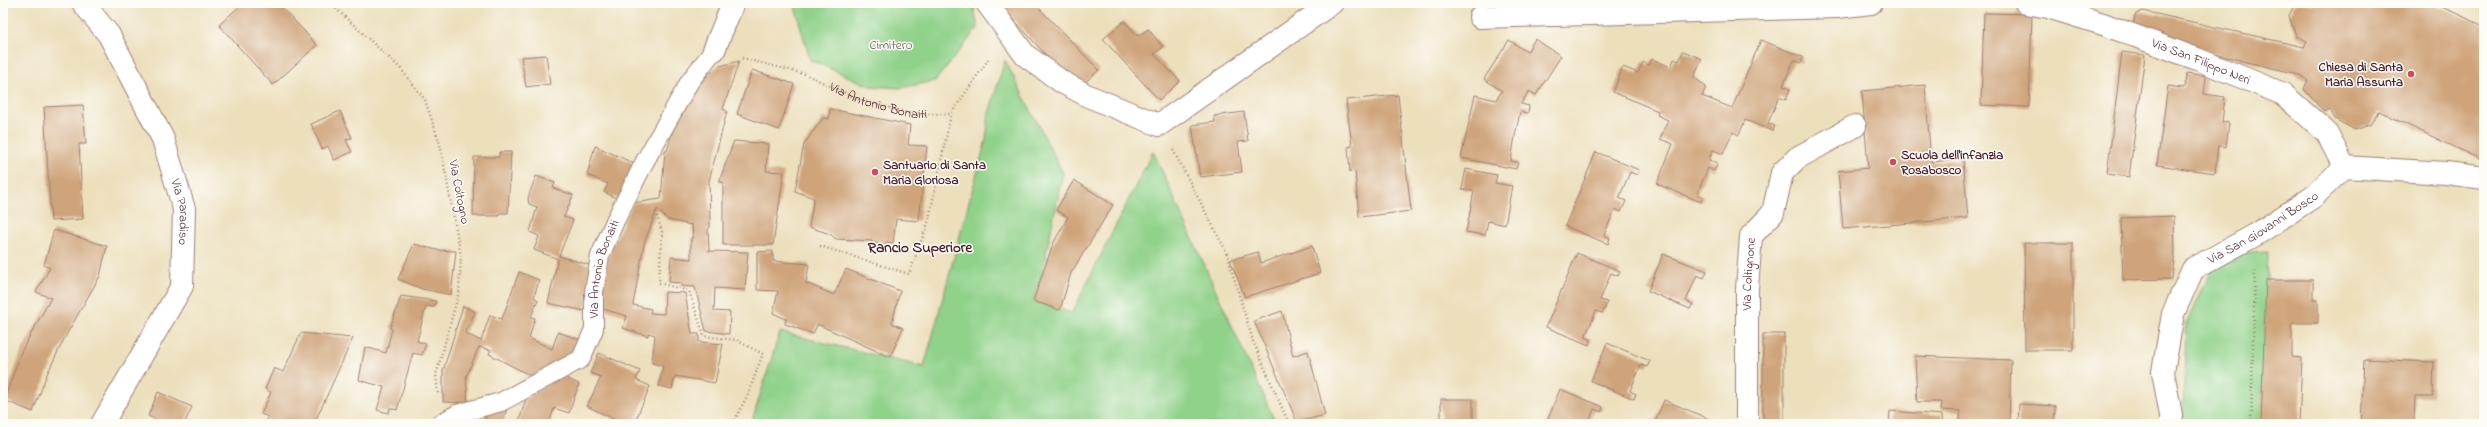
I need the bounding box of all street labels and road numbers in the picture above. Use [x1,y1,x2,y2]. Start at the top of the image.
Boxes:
street label: Via San Filippo Neri [2148,33,2254,89]
street label: Via Antonio Bonaiti [825,77,927,124]
street label: Via Coltogno [442,157,475,226]
street label: Via Paradiso [166,175,194,246]
street label: Via San Giovanni Bosco [2203,187,2323,269]
street label: Via Antonio Bonaiti [585,216,624,319]
street label: Via Coltignone [1737,237,1760,312]

